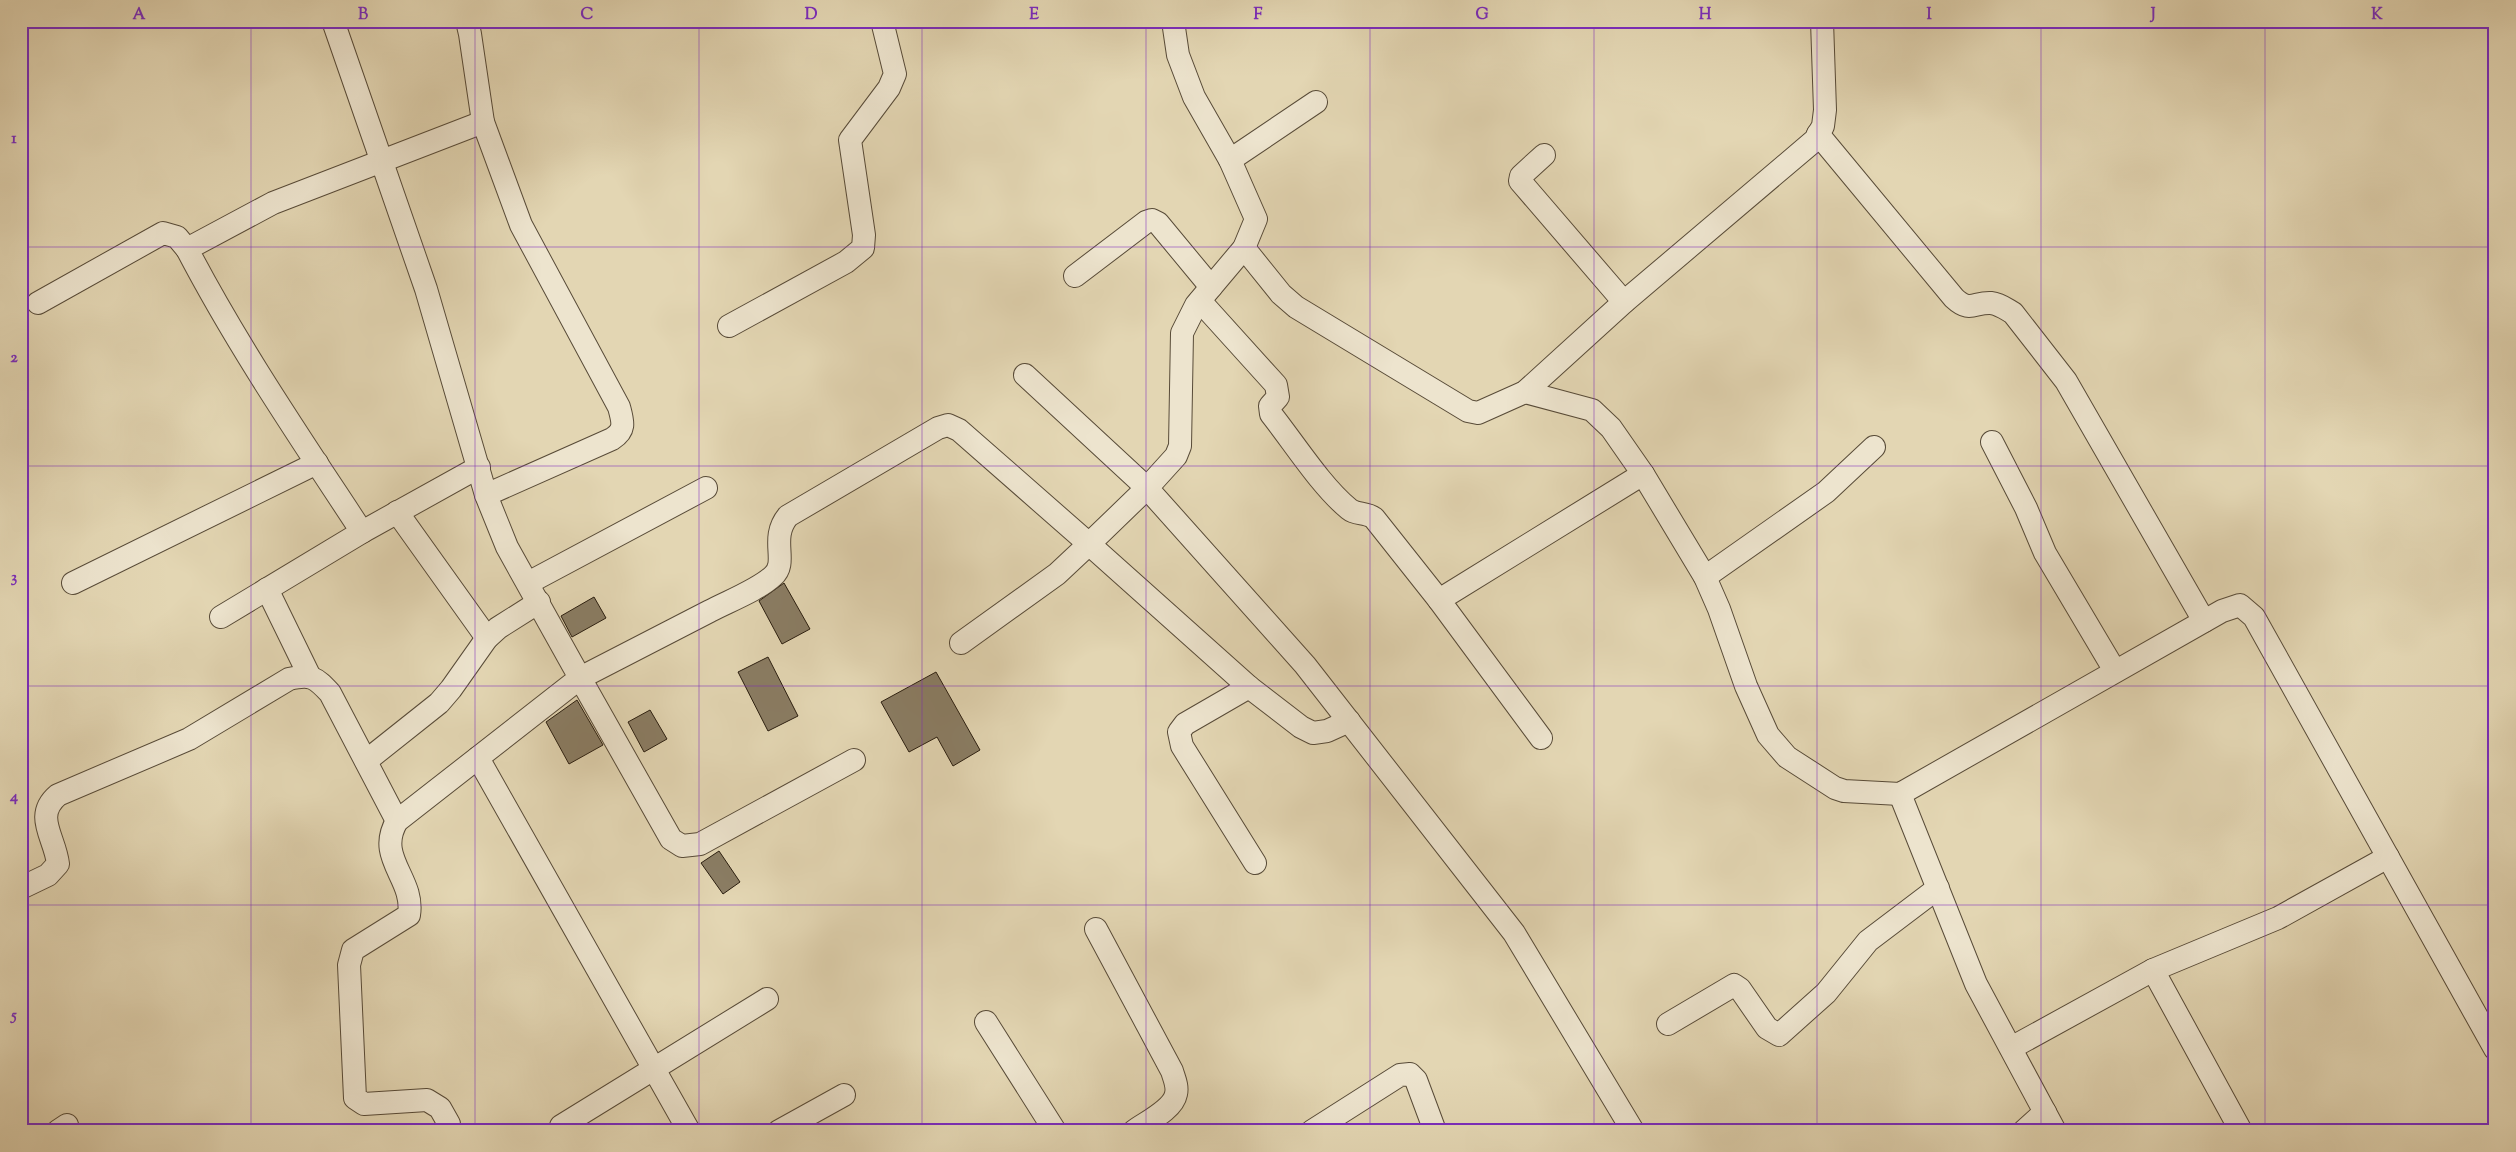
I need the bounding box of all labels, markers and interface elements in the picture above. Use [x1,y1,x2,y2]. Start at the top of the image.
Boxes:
text: A [133,4,146,27]
text: B [358,4,368,27]
text: C [581,4,594,27]
text: D [805,4,818,27]
text: E [1029,4,1039,27]
text: F [1254,4,1263,27]
text: G [1475,4,1489,27]
text: H [1699,4,1712,27]
text: I [1926,4,1932,27]
text: J [2149,4,2156,27]
text: K [2371,4,2383,27]
text: 1 [11,128,17,151]
text: 2 [10,347,18,370]
text: 3 [11,567,18,590]
text: 4 [9,786,18,809]
text: 5 [9,1005,17,1028]

